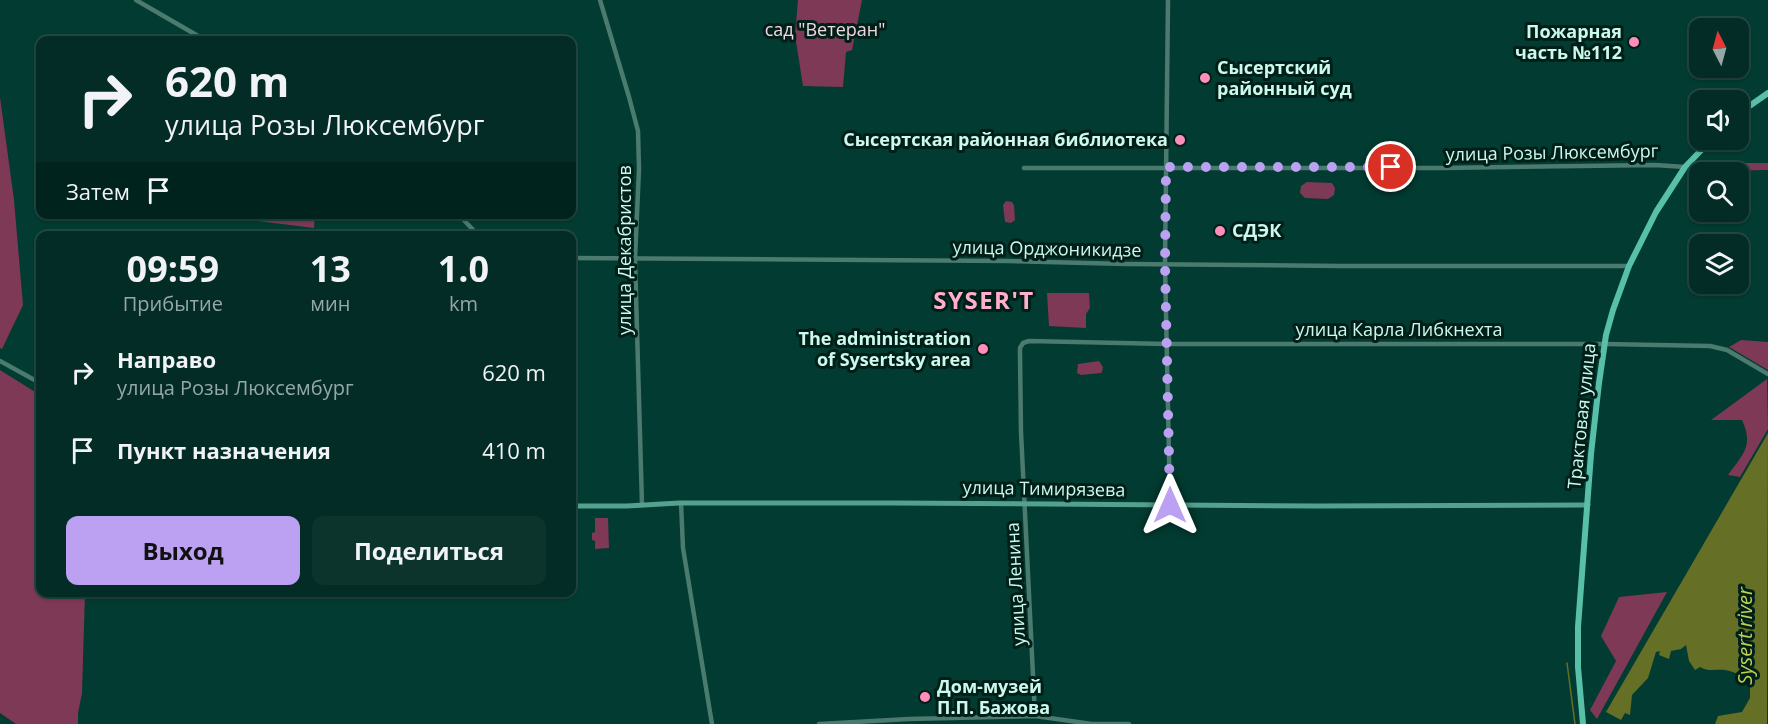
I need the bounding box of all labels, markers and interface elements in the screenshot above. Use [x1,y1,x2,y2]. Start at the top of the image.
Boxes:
park label: сад "Ветеран" [765,17,885,41]
north arrow [1689,18,1749,78]
map controls [1689,18,1749,294]
place label: Пожарная часть №112 [1515,19,1622,64]
marker: Пожарная часть №112 [1627,35,1641,49]
text: 620 m [165,52,289,109]
place label: Сысертский районный суд [1217,55,1352,100]
icon: right [66,60,144,138]
marker: Сысертский районный суд [1198,71,1212,85]
button: sound [1689,90,1749,150]
text: улица Розы Люксембург [165,106,484,143]
place label: Сысертская районная библиотека [843,127,1168,151]
marker: Сысертская районная библиотека [1173,133,1187,147]
street label: улица Розы Люксембург [1445,138,1659,166]
pin [1365,141,1416,192]
icon: arrive [1374,150,1407,183]
button: search [1689,162,1749,222]
street label: улица Декабристов [612,165,636,335]
icon: arrive [142,174,175,207]
text: Затем [66,176,130,206]
place label: СДЭК [1232,218,1282,242]
marker: СДЭК [1213,224,1227,238]
street label: улица Орджоникидзе [952,234,1142,262]
button: layers [1689,234,1749,294]
text: 09:59 [127,244,219,293]
text: 13 [310,244,351,293]
text: 1.0 [438,244,489,293]
district label: SYSER'T [933,283,1035,316]
text: Прибытие [123,290,223,317]
text: мин [310,290,350,317]
text: km [449,290,478,317]
street label: улица Карла Либкнехта [1295,317,1503,341]
place label: The administration of Sysertsky area [799,326,971,371]
marker: The administration of Sysertsky area [976,342,990,356]
street label: Трактовая улица [1561,342,1601,490]
text: Направо [117,344,216,374]
icon: right [66,356,99,389]
text: 620 m [482,357,546,387]
text: улица Розы Люксембург [117,374,354,401]
icon: arrive [66,434,99,467]
text: Пункт назначения [117,435,331,465]
text: 410 m [482,435,546,465]
position arrow [1138,473,1202,537]
street label: улица Тимирязева [962,475,1126,501]
button: Выход [66,516,300,585]
button: Поделиться [312,516,546,585]
street label: улица Ленина [1000,522,1030,646]
water label: Sysert river [1731,586,1758,685]
place label: Дом-музей П.П. Бажова [937,674,1050,719]
marker: Дом-музей П.П. Бажова [918,690,932,704]

